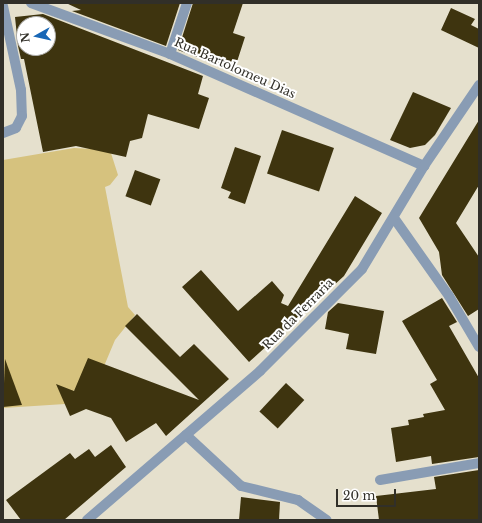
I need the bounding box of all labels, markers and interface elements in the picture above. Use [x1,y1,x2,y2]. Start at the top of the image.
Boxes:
north arrow [16,16,56,56]
text: N [17,31,33,44]
street label: Rua Bartolomeu Dias [172,35,298,101]
street label: Rua da Ferraria [259,275,337,353]
scale bar [338,481,398,507]
text: 20 m [343,488,375,503]

